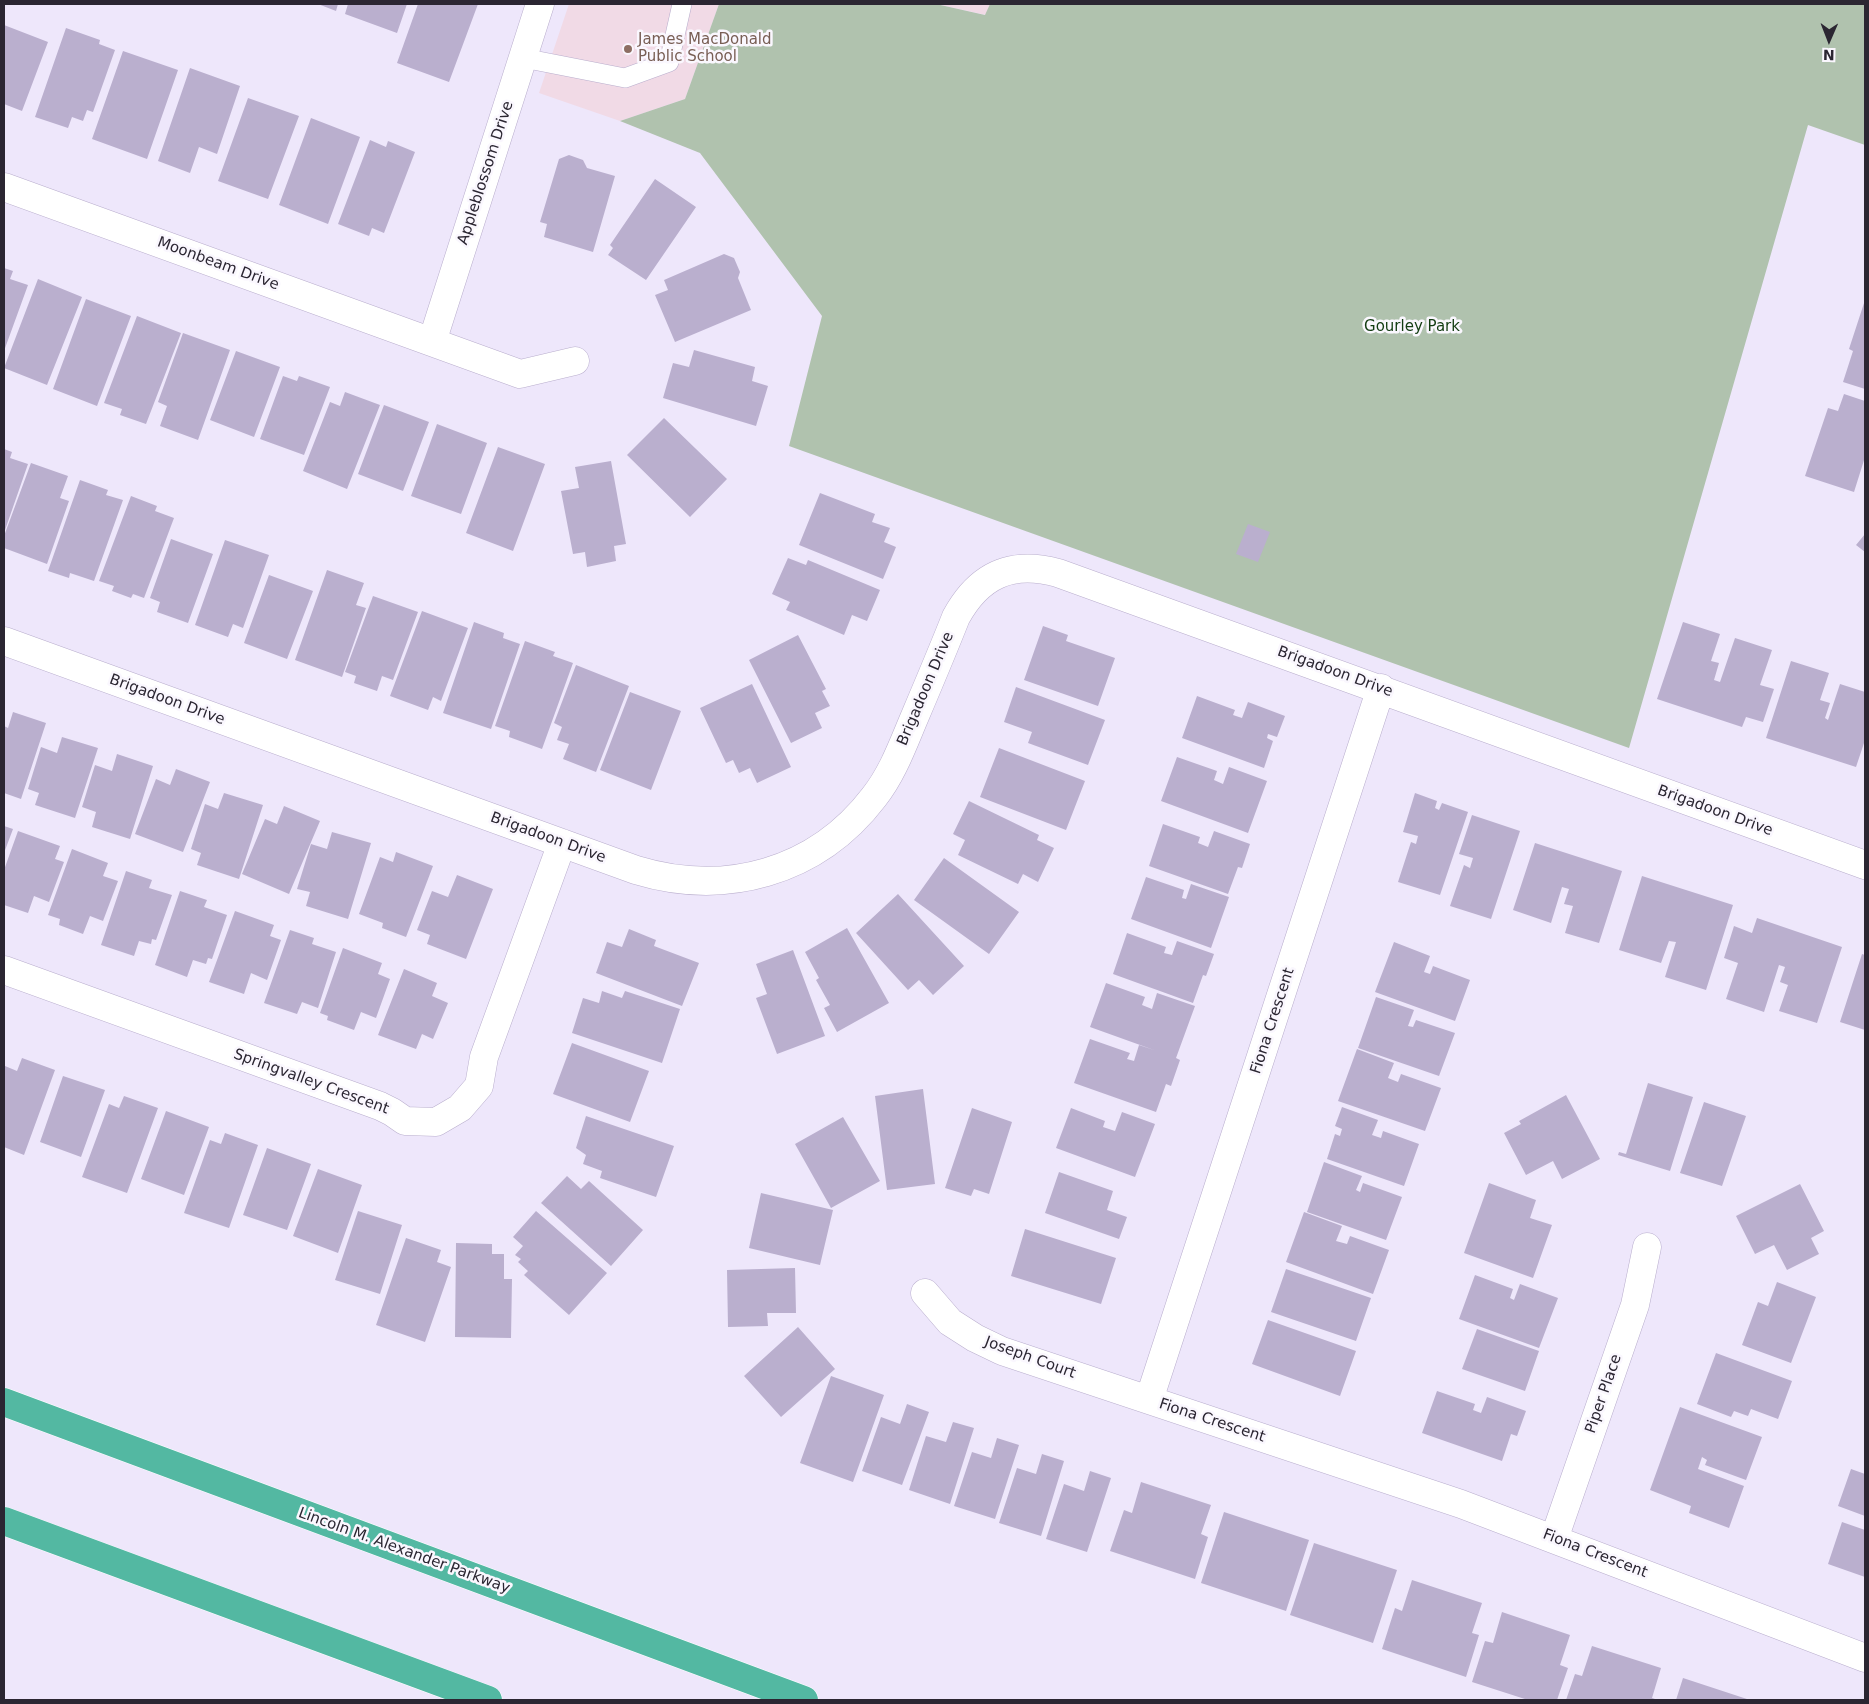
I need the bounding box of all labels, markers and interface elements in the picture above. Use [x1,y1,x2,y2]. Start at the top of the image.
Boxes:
north arrow [1804,15,1854,65]
place label: James MacDonald Public School [638,31,772,66]
marker: James MacDonald Public School [622,43,634,55]
text: N [1823,47,1835,63]
street label: Appleblossom Drive [454,99,518,247]
street label: Moonbeam Drive [155,234,281,294]
park label: Gourley Park [1364,318,1460,336]
street label: Brigadoon Drive [894,630,958,748]
street label: Brigadoon Drive [1275,643,1395,701]
street label: Brigadoon Drive [107,671,227,729]
street label: Brigadoon Drive [1655,782,1775,840]
street label: Brigadoon Drive [488,809,608,867]
street label: Fiona Crescent [1247,966,1299,1076]
street label: Springvalley Crescent [231,1046,391,1118]
street label: Joseph Court [982,1333,1078,1383]
street label: Piper Place [1582,1352,1626,1436]
street label: Fiona Crescent [1157,1395,1267,1447]
street label: Lincoln M. Alexander Parkway [296,1504,512,1598]
street label: Fiona Crescent [1540,1526,1650,1582]

